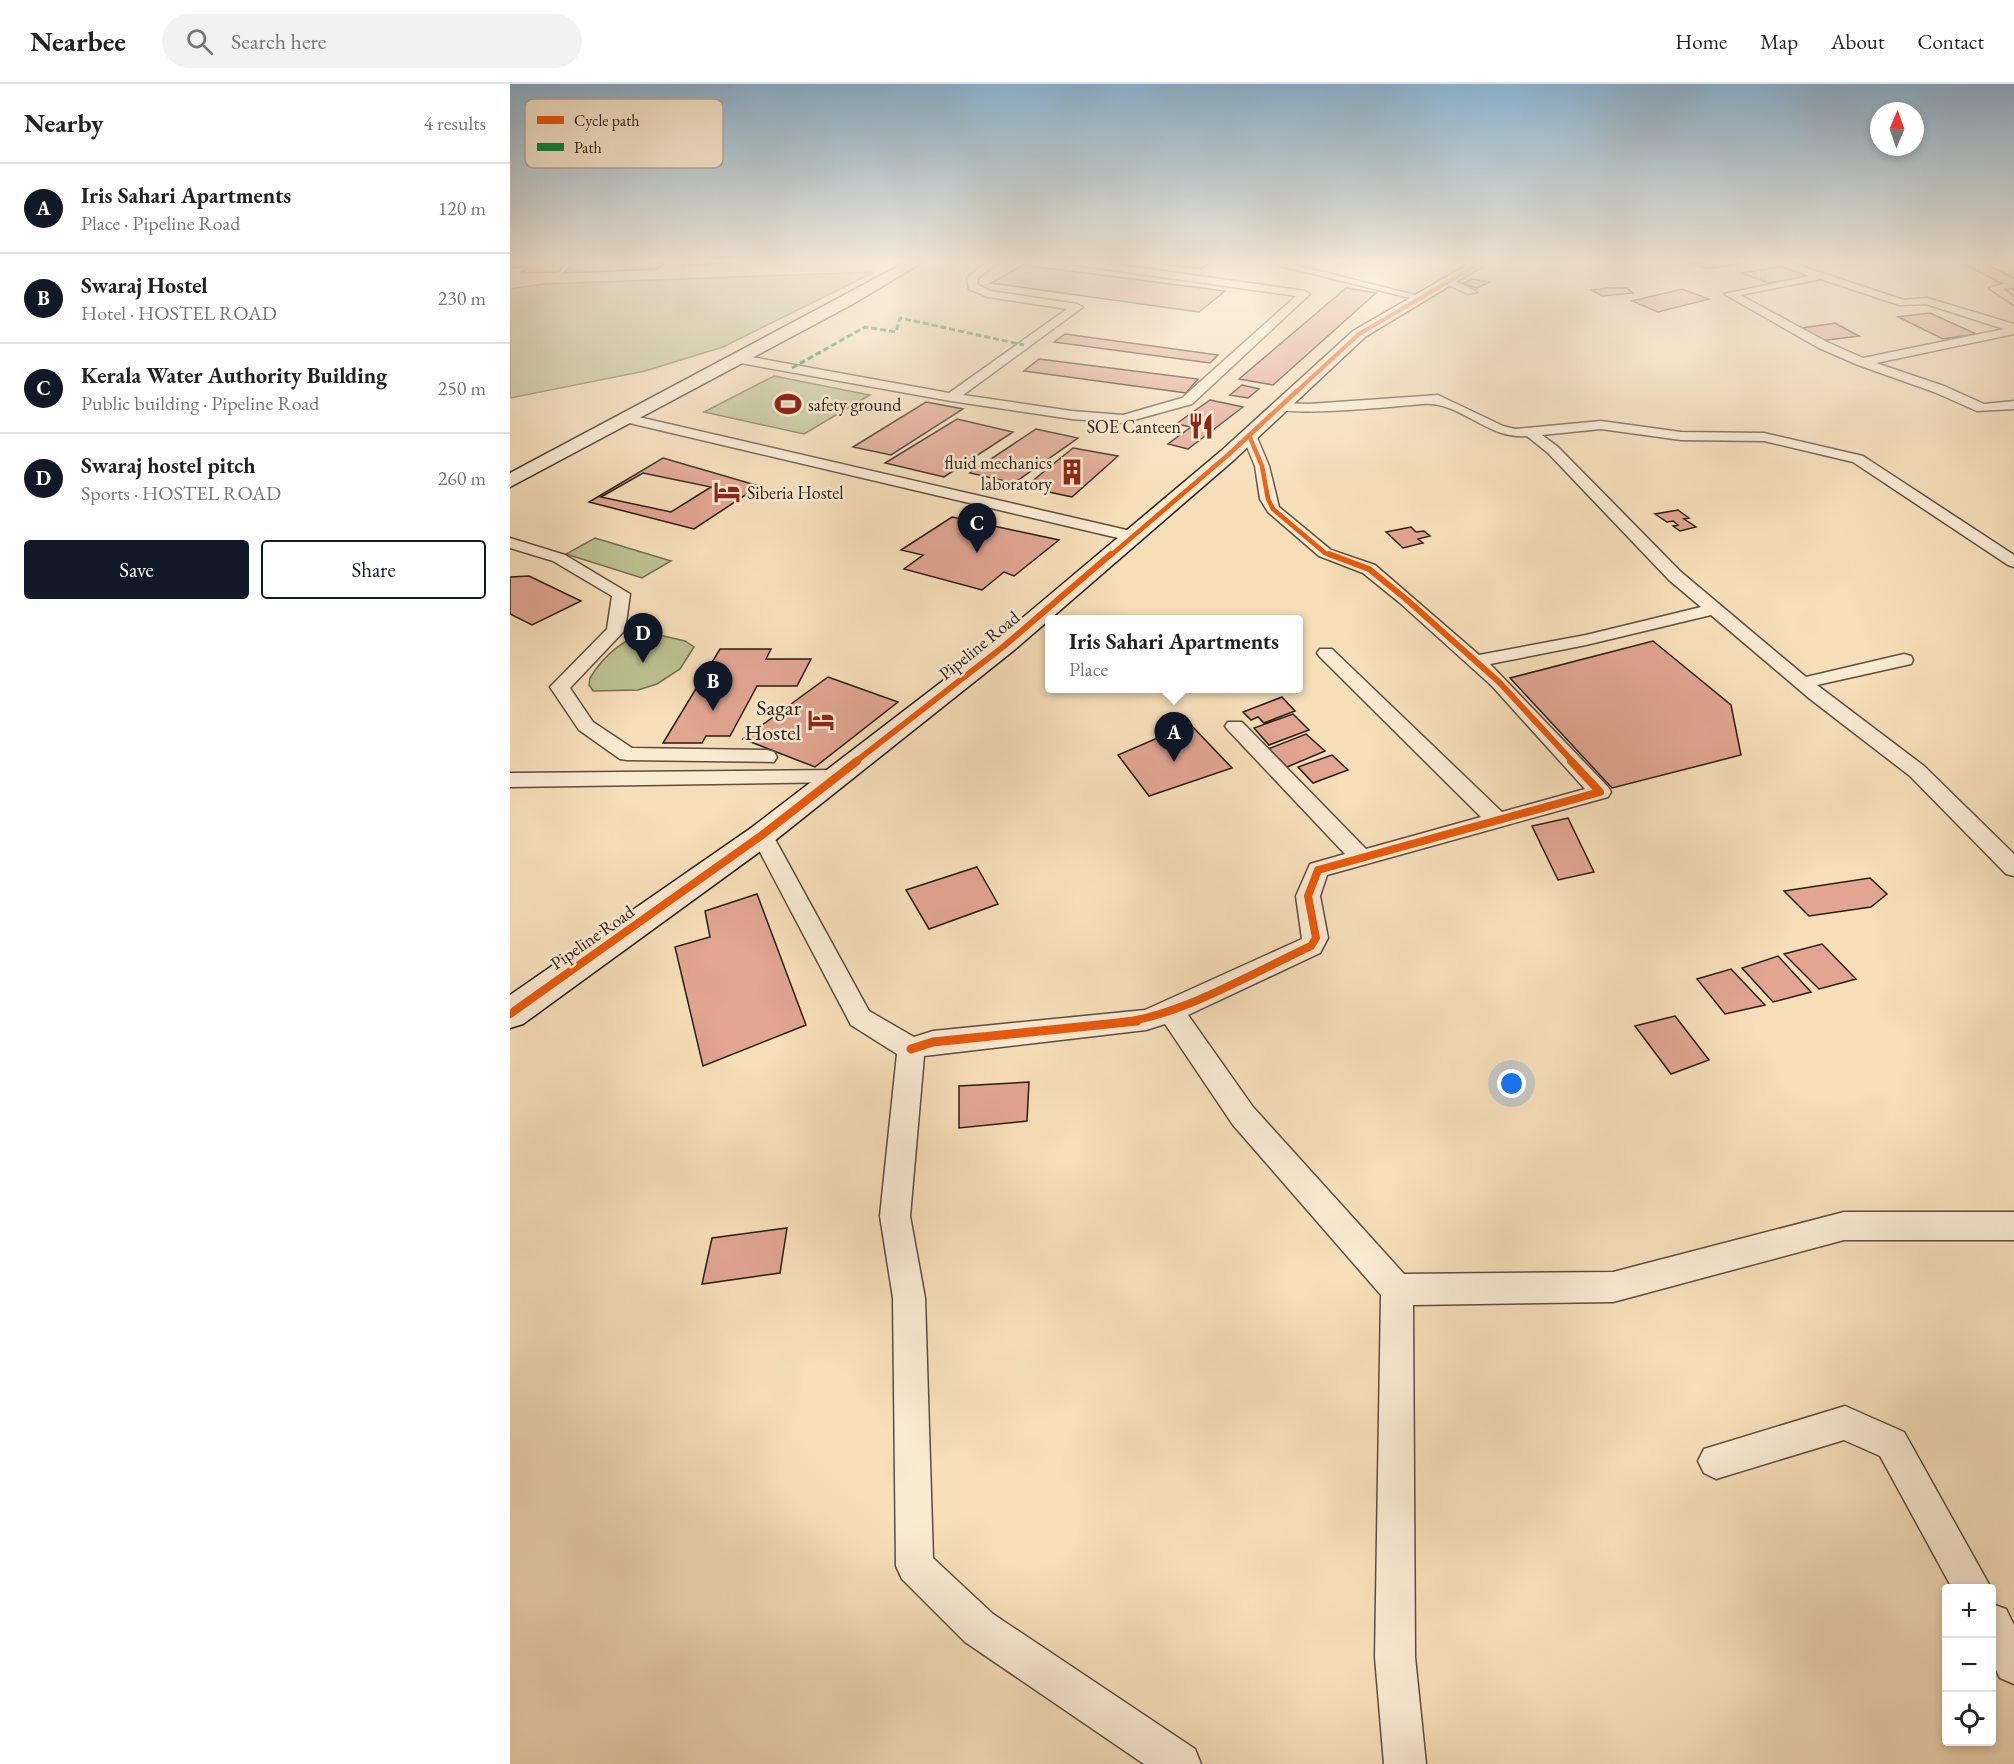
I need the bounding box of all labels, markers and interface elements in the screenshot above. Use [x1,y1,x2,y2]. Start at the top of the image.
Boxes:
search box [162,14,582,68]
text: Nearbee [30,23,126,59]
icon: search [183,25,216,58]
text: Search here [231,27,326,56]
text: Home [1675,28,1727,55]
text: Map [1760,28,1798,55]
text: About [1831,28,1884,55]
text: Contact [1917,28,1984,55]
legend [525,99,723,168]
north arrow [1870,102,1924,156]
text: Nearby [24,106,104,140]
text: 4 results [423,110,486,136]
text: Cycle path [574,110,639,131]
text: Path [574,137,602,158]
text: Iris Sahari Apartments [81,181,291,210]
text: A [36,195,51,221]
text: 120 m [438,195,486,221]
text: Place · Pipeline Road [81,210,240,236]
text: Swaraj Hostel [81,271,208,300]
text: B [37,285,50,311]
text: 230 m [438,285,486,311]
text: Hotel · HOSTEL ROAD [81,300,277,326]
text: Kerala Water Authority Building [81,361,387,390]
text: C [36,375,51,401]
text: 250 m [438,375,486,401]
sports icon: safety ground [773,389,803,419]
text: Public building · Pipeline Road [81,390,319,416]
place label: safety ground [808,393,902,416]
restaurant icon: SOE Canteen [1186,411,1216,441]
place label: SOE Canteen [1087,415,1181,438]
text: Swaraj hostel pitch [81,451,256,480]
place label: fluid mechanics laboratory [945,451,1052,495]
building icon: fluid mechanics laboratory [1057,457,1087,487]
text: D [36,465,51,491]
text: 260 m [438,465,486,491]
hotel icon: Siberia Hostel [712,477,742,507]
text: Sports · HOSTEL ROAD [81,480,281,506]
place label: Siberia Hostel [747,481,844,504]
pin: C [958,504,996,553]
button: Save [24,540,249,599]
button: Share [261,540,486,599]
street label: Pipeline Road [934,605,1025,685]
pin: D [624,614,662,663]
popup [1045,615,1303,693]
text: Iris Sahari Apartments [1069,627,1279,656]
text: Place [1069,656,1108,682]
pin: B [694,662,732,711]
place label: Sagar Hostel [744,693,802,747]
hotel icon: Sagar Hostel [806,705,836,735]
pin: A [1154,712,1194,762]
street label: Pipeline Road [546,899,639,974]
your location [1497,1069,1526,1098]
map controls [1942,1584,1996,1746]
button: + [1942,1584,1996,1638]
button: − [1942,1638,1996,1692]
button: locate [1942,1692,1996,1746]

